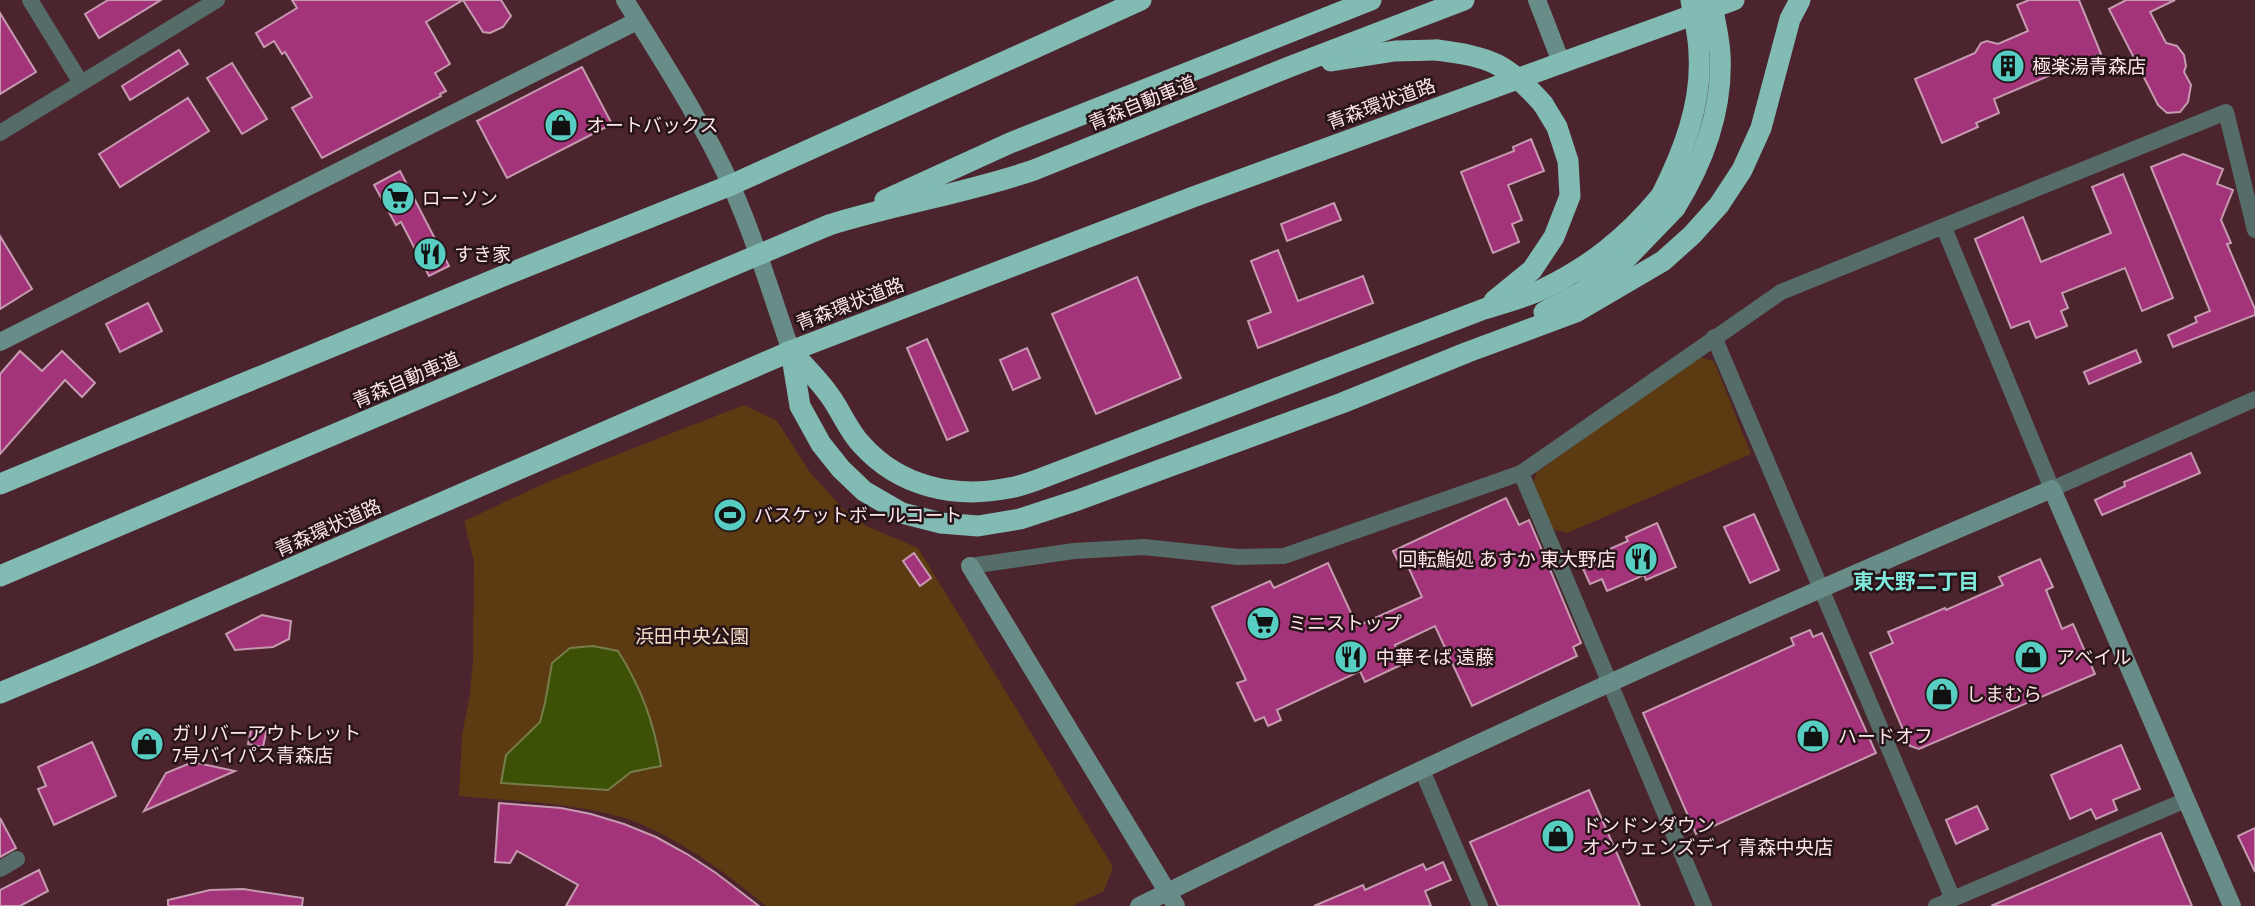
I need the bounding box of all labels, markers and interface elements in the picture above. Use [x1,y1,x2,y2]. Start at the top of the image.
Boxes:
building icon: 極楽湯青森店 [1989,47,2027,85]
place label: 極楽湯青森店 [2032,55,2146,78]
street label: 青森自動車道 [1085,71,1199,135]
street label: 青森環状道路 [1323,74,1439,134]
shop icon: オートバックス [542,106,580,144]
place label: オートバックス [586,114,718,137]
supermarket icon: ローソン [379,179,417,217]
place label: ローソン [422,187,498,210]
restaurant icon: すき家 [411,235,449,273]
place label: すき家 [454,243,511,266]
street label: 青森環状道路 [793,273,907,335]
street label: 青森自動車道 [349,347,463,413]
street label: 青森環状道路 [271,494,385,562]
sports icon: バスケットボールコート [711,496,749,534]
place label: バスケットボールコート [754,504,963,527]
restaurant icon: 回転鮨処 あすか 東大野店 [1622,540,1660,578]
place label: 回転鮨処 あすか 東大野店 [1398,548,1616,571]
district label: 東大野二丁目 [1853,570,1979,594]
supermarket icon: ミニストップ [1244,604,1282,642]
place label: ミニストップ [1288,612,1402,635]
park label: 浜田中央公園 [635,625,749,648]
restaurant icon: 中華そば 遠藤 [1332,638,1370,676]
shop icon: アベイル [2012,638,2050,676]
place label: 中華そば 遠藤 [1376,646,1494,669]
place label: アベイル [2056,646,2132,669]
shop icon: しまむら [1923,675,1961,713]
place label: しまむら [1966,683,2042,706]
shop icon: ハードオフ [1794,717,1832,755]
place label: ガリバーアウトレット 7号バイパス青森店 [172,722,361,767]
shop icon: ガリバーアウトレット 7号バイパス青森店 [128,725,166,763]
place label: ハードオフ [1838,725,1933,748]
place label: ドンドンダウン オンウェンズデイ 青森中央店 [1582,814,1833,859]
shop icon: ドンドンダウン オンウェンズデイ 青森中央店 [1539,817,1577,855]

